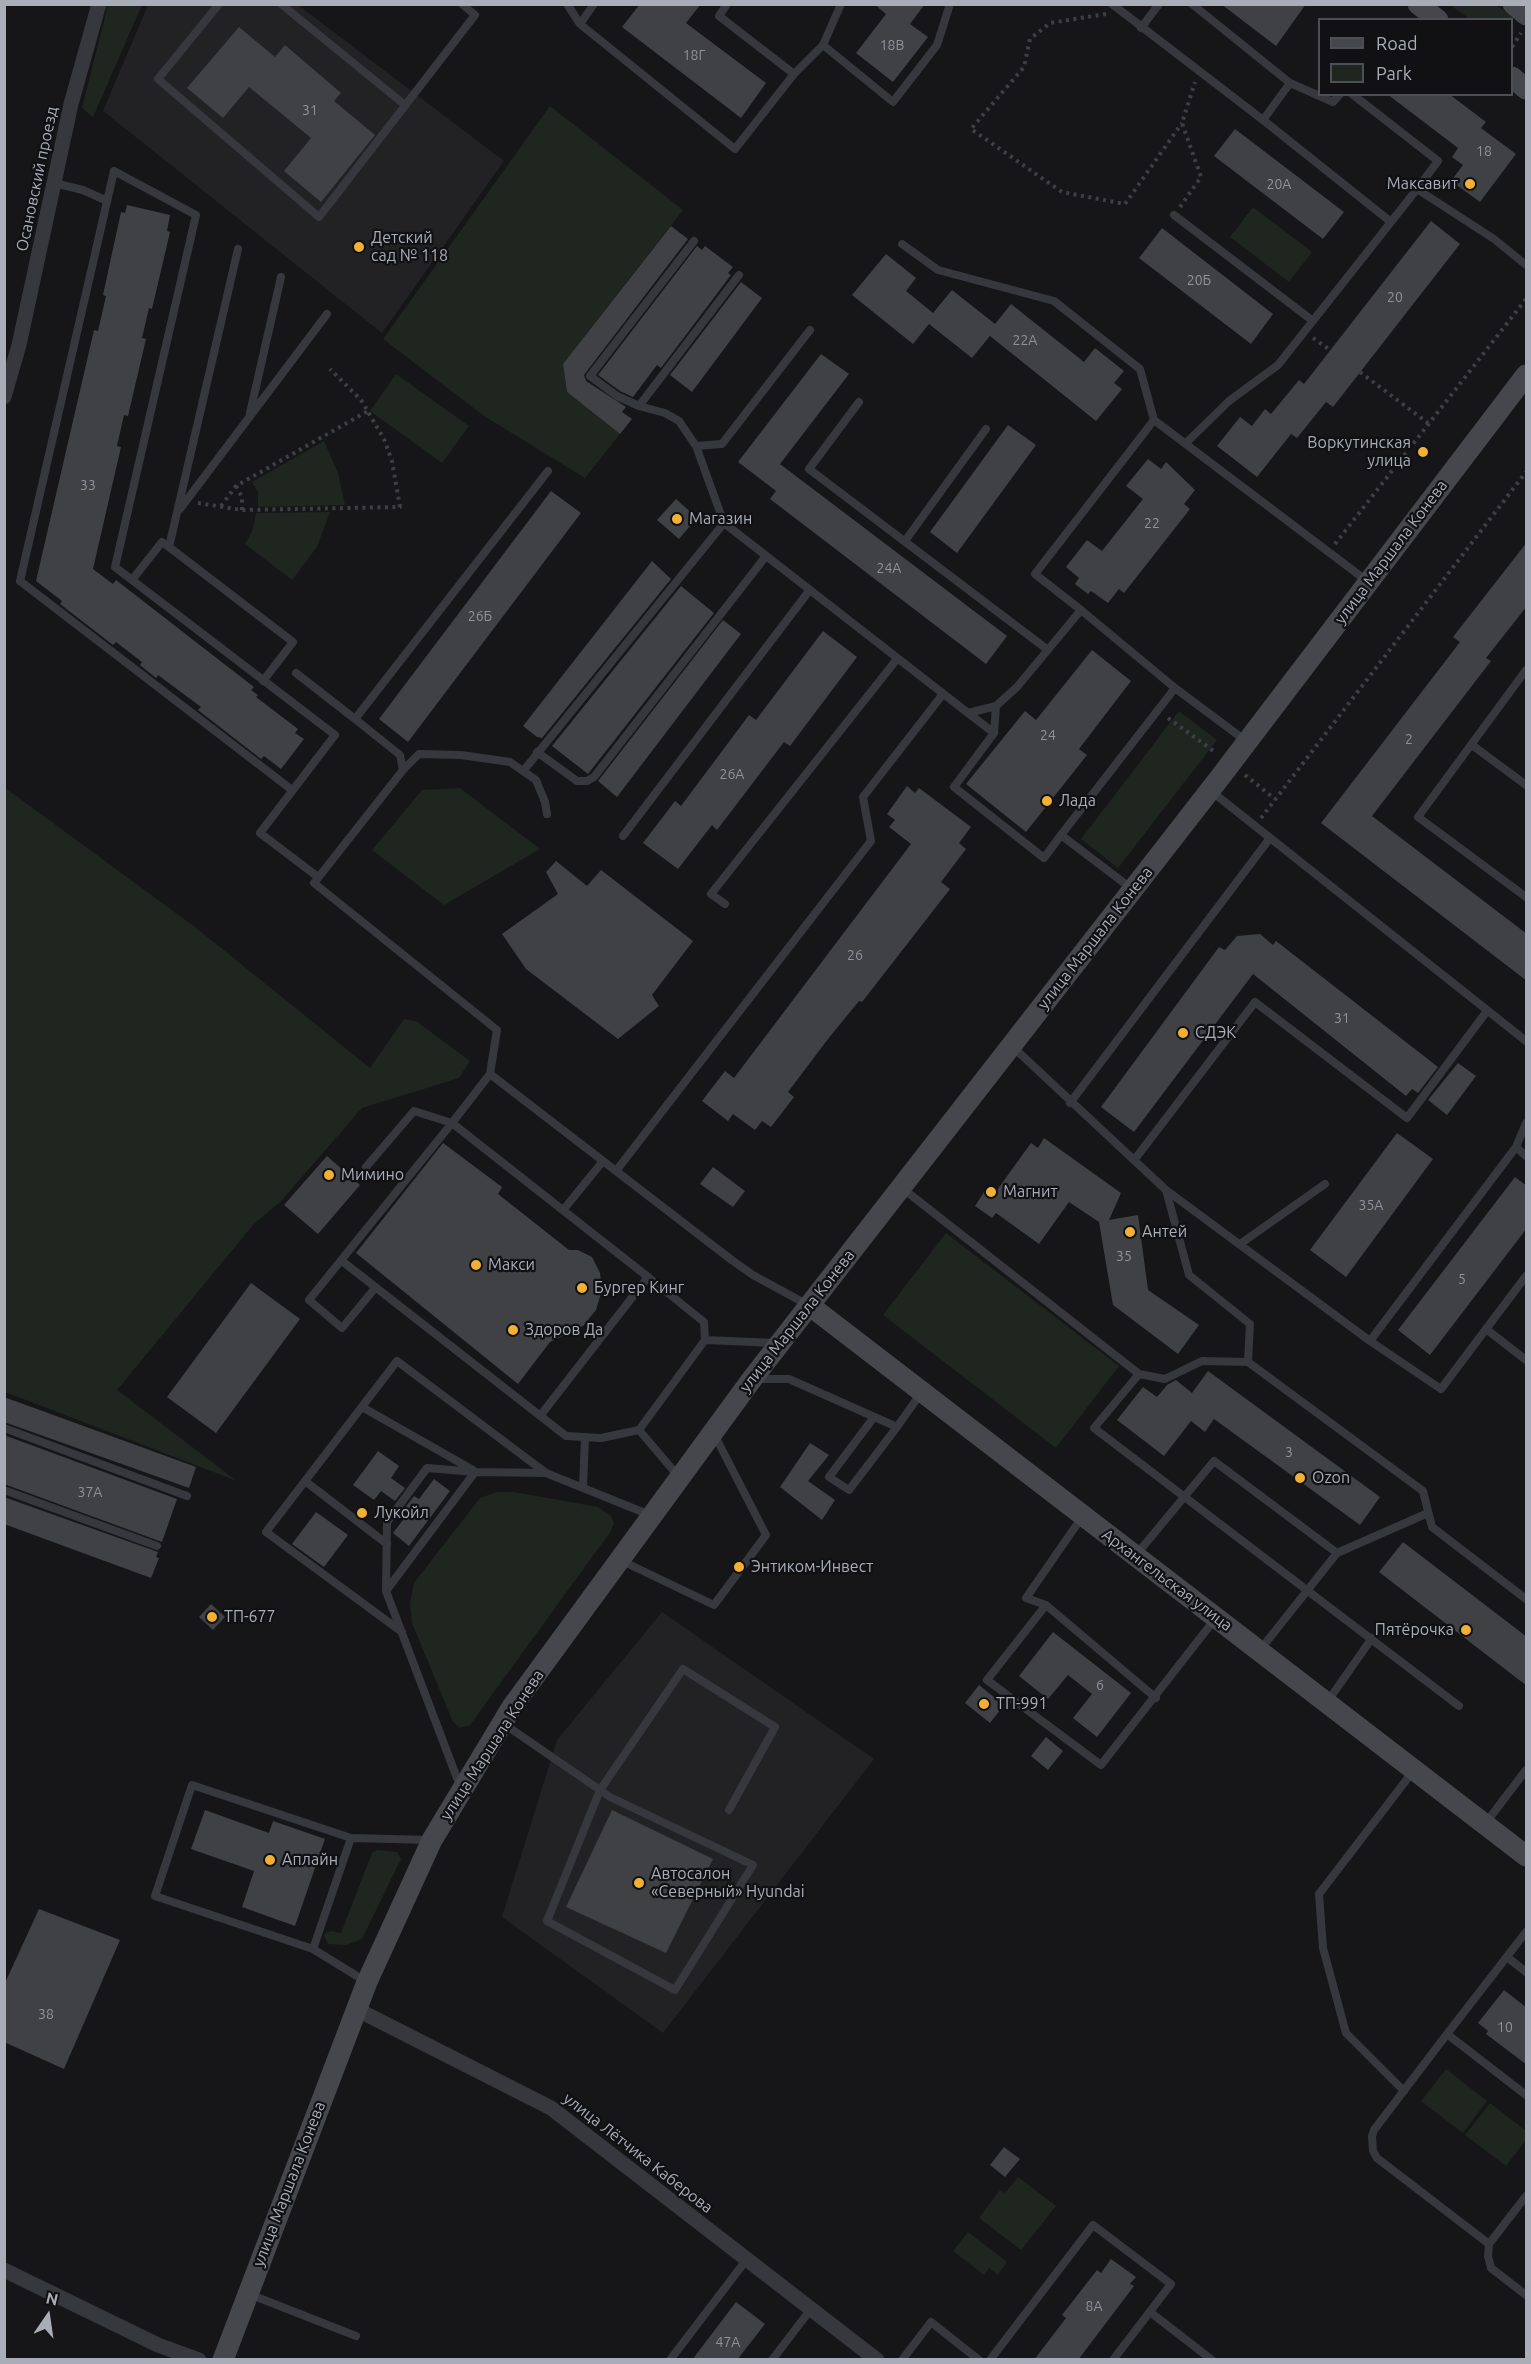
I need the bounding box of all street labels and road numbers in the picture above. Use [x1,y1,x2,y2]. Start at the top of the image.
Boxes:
street label: Осановский проезд [12,105,62,253]
street label: улица Маршала Конева [1331,476,1451,628]
street label: улица Маршала Конева [1033,863,1157,1013]
street label: улица Маршала Конева [735,1246,859,1396]
street label: Архангельская улица [1098,1525,1236,1635]
street label: улица Маршала Конева [436,1666,548,1824]
street label: улица Лётчика Каберова [559,2089,717,2217]
street label: улица Маршала Конева [249,2099,329,2269]

